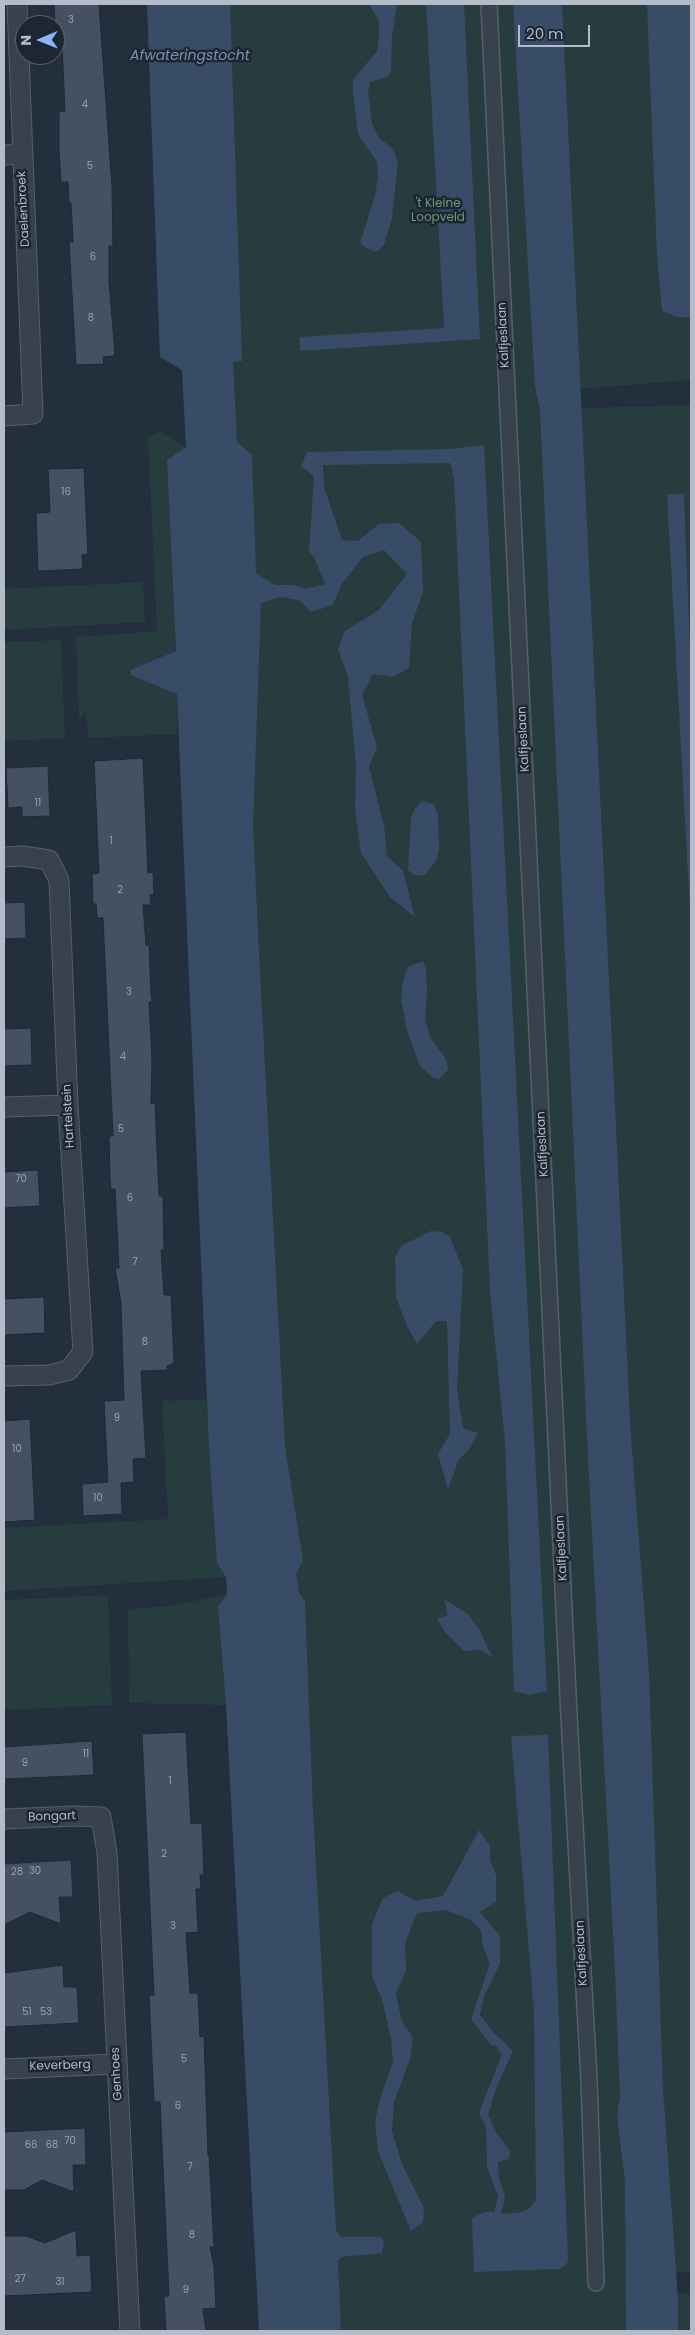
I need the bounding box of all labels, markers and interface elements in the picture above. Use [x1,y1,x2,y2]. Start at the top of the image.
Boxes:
house number: 3 [68,14,74,26]
north arrow [15,15,65,65]
scale bar [520,15,592,47]
text: 20 m [526,23,564,44]
text: N [16,35,36,46]
water label: Afwateringstocht [130,48,250,64]
house number: 4 [82,99,88,111]
house number: 5 [87,160,93,172]
street label: Daelenbroek [15,171,33,247]
park label: 't Kleine Loopveld [411,197,465,225]
house number: 6 [90,251,96,263]
street label: Kalfjeslaan [495,302,513,368]
house number: 8 [88,312,94,324]
house number: 16 [61,486,71,498]
street label: Kalfjeslaan [515,706,533,772]
house number: 11 [35,797,41,809]
house number: 1 [109,835,113,847]
house number: 2 [117,884,123,896]
house number: 3 [126,986,132,998]
house number: 4 [120,1051,126,1063]
street label: Hartelstein [60,1083,78,1149]
street label: Kalfjeslaan [534,1111,552,1177]
house number: 5 [118,1123,124,1135]
house number: 70 [15,1173,27,1185]
house number: 6 [127,1192,133,1204]
house number: 7 [132,1256,138,1268]
house number: 8 [142,1336,148,1348]
house number: 9 [114,1412,120,1424]
house number: 10 [12,1443,22,1455]
house number: 10 [93,1492,103,1504]
street label: Kalfjeslaan [553,1515,571,1581]
house number: 11 [83,1748,89,1760]
house number: 9 [22,1757,28,1769]
house number: 1 [168,1775,172,1787]
street label: Bongart [28,1809,76,1825]
house number: 2 [161,1848,167,1860]
house number: 30 [29,1865,41,1877]
house number: 28 [11,1866,23,1878]
house number: 3 [170,1920,176,1932]
street label: Kalfjeslaan [573,1920,591,1986]
house number: 51 [22,2006,32,2018]
house number: 53 [40,2006,52,2018]
street label: Genhoes [108,2047,126,2101]
house number: 5 [181,2053,187,2065]
street label: Keverberg [29,2058,91,2074]
house number: 6 [175,2100,181,2112]
house number: 70 [64,2135,76,2147]
house number: 66 [25,2139,37,2151]
house number: 68 [46,2139,58,2151]
house number: 7 [187,2161,193,2173]
house number: 8 [189,2229,195,2241]
house number: 27 [14,2273,26,2285]
house number: 31 [55,2276,65,2288]
house number: 9 [183,2284,189,2296]

